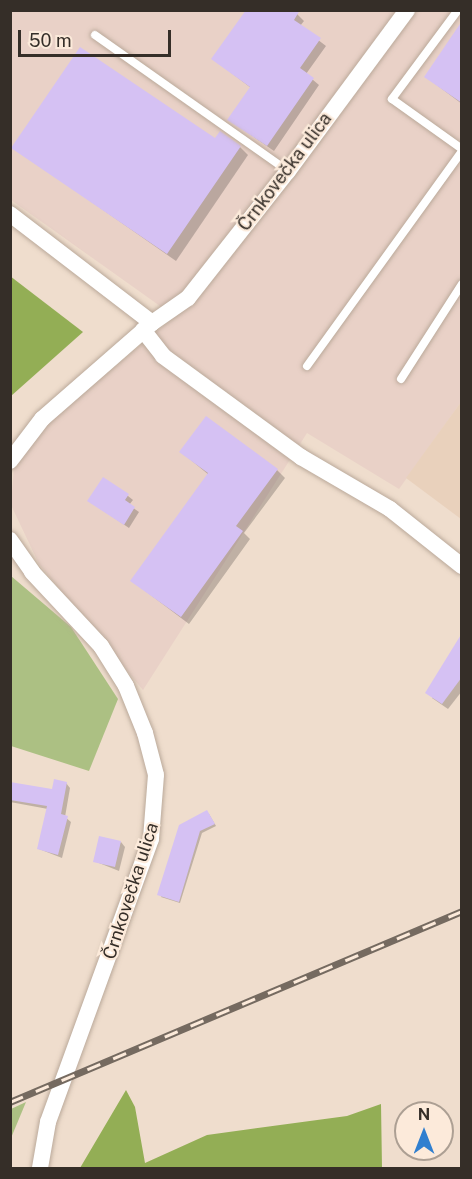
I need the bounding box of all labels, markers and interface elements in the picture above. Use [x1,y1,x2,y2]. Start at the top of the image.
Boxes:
scale bar [21,18,174,56]
text: 50 m [29,30,72,51]
street label: Črnkovečka ulica [233,109,337,235]
street label: Črnkovečka ulica [99,820,163,962]
north arrow [394,1101,454,1161]
text: N [418,1105,430,1124]

